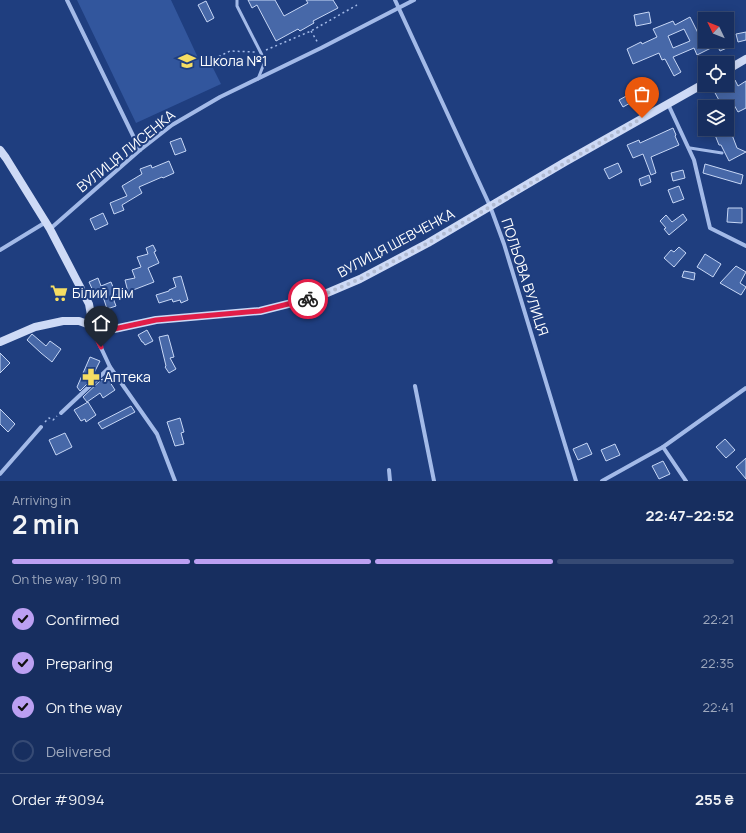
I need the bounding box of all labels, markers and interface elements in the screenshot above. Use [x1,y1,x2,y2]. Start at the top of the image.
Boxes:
north arrow [698,12,734,48]
map controls [698,12,734,136]
school or university icon: Школа №1 [177,51,197,71]
place label: Школа №1 [200,51,267,70]
button: locate [698,56,734,92]
pin [625,77,659,118]
icon: bag [631,83,653,105]
button: layers [698,100,734,136]
street label: ВУЛИЦЯ ЛИСЕНКА [73,105,179,196]
street label: ВУЛИЦЯ ШЕВЧЕНКА [334,204,458,281]
street label: ПОЛЬОВА ВУЛИЦЯ [498,216,553,338]
courier [288,279,328,319]
supermarket icon: Білий Дім [49,283,69,303]
place label: Білий Дім [72,283,134,302]
icon: bike [297,288,319,310]
pin [84,306,118,347]
icon: home [90,312,112,334]
pharmacy icon: Аптека [81,367,101,387]
place label: Аптека [104,367,151,386]
text: Arriving in [12,491,71,509]
text: 22:47–22:52 [645,505,734,526]
text: 2 min [12,506,80,542]
text: On the way · 190 m [12,570,121,588]
icon: check [12,608,34,630]
text: Confirmed [46,609,119,630]
text: 22:21 [703,610,734,628]
icon: check [12,652,34,674]
text: Preparing [46,653,113,674]
text: 22:35 [701,654,734,672]
icon: check [12,696,34,718]
text: On the way [46,697,122,718]
text: 22:41 [703,698,734,716]
text: Delivered [46,741,111,762]
text: Order #9094 [12,789,105,810]
text: 255 ₴ [695,789,734,810]

